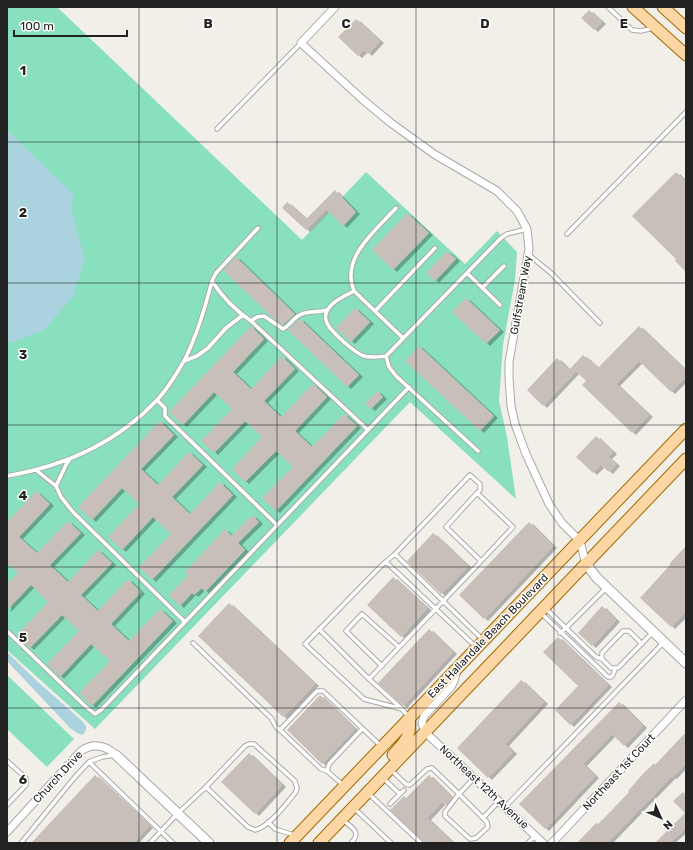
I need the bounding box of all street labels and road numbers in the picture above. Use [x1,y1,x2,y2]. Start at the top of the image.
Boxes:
street label: Gulfstream Way [508,254,534,336]
street label: East Hallandale Beach Boulevard [425,571,551,701]
street label: Northeast 1st Court [580,730,658,813]
street label: Northeast 12th Avenue [437,742,531,832]
street label: Church Drive [31,748,85,806]

